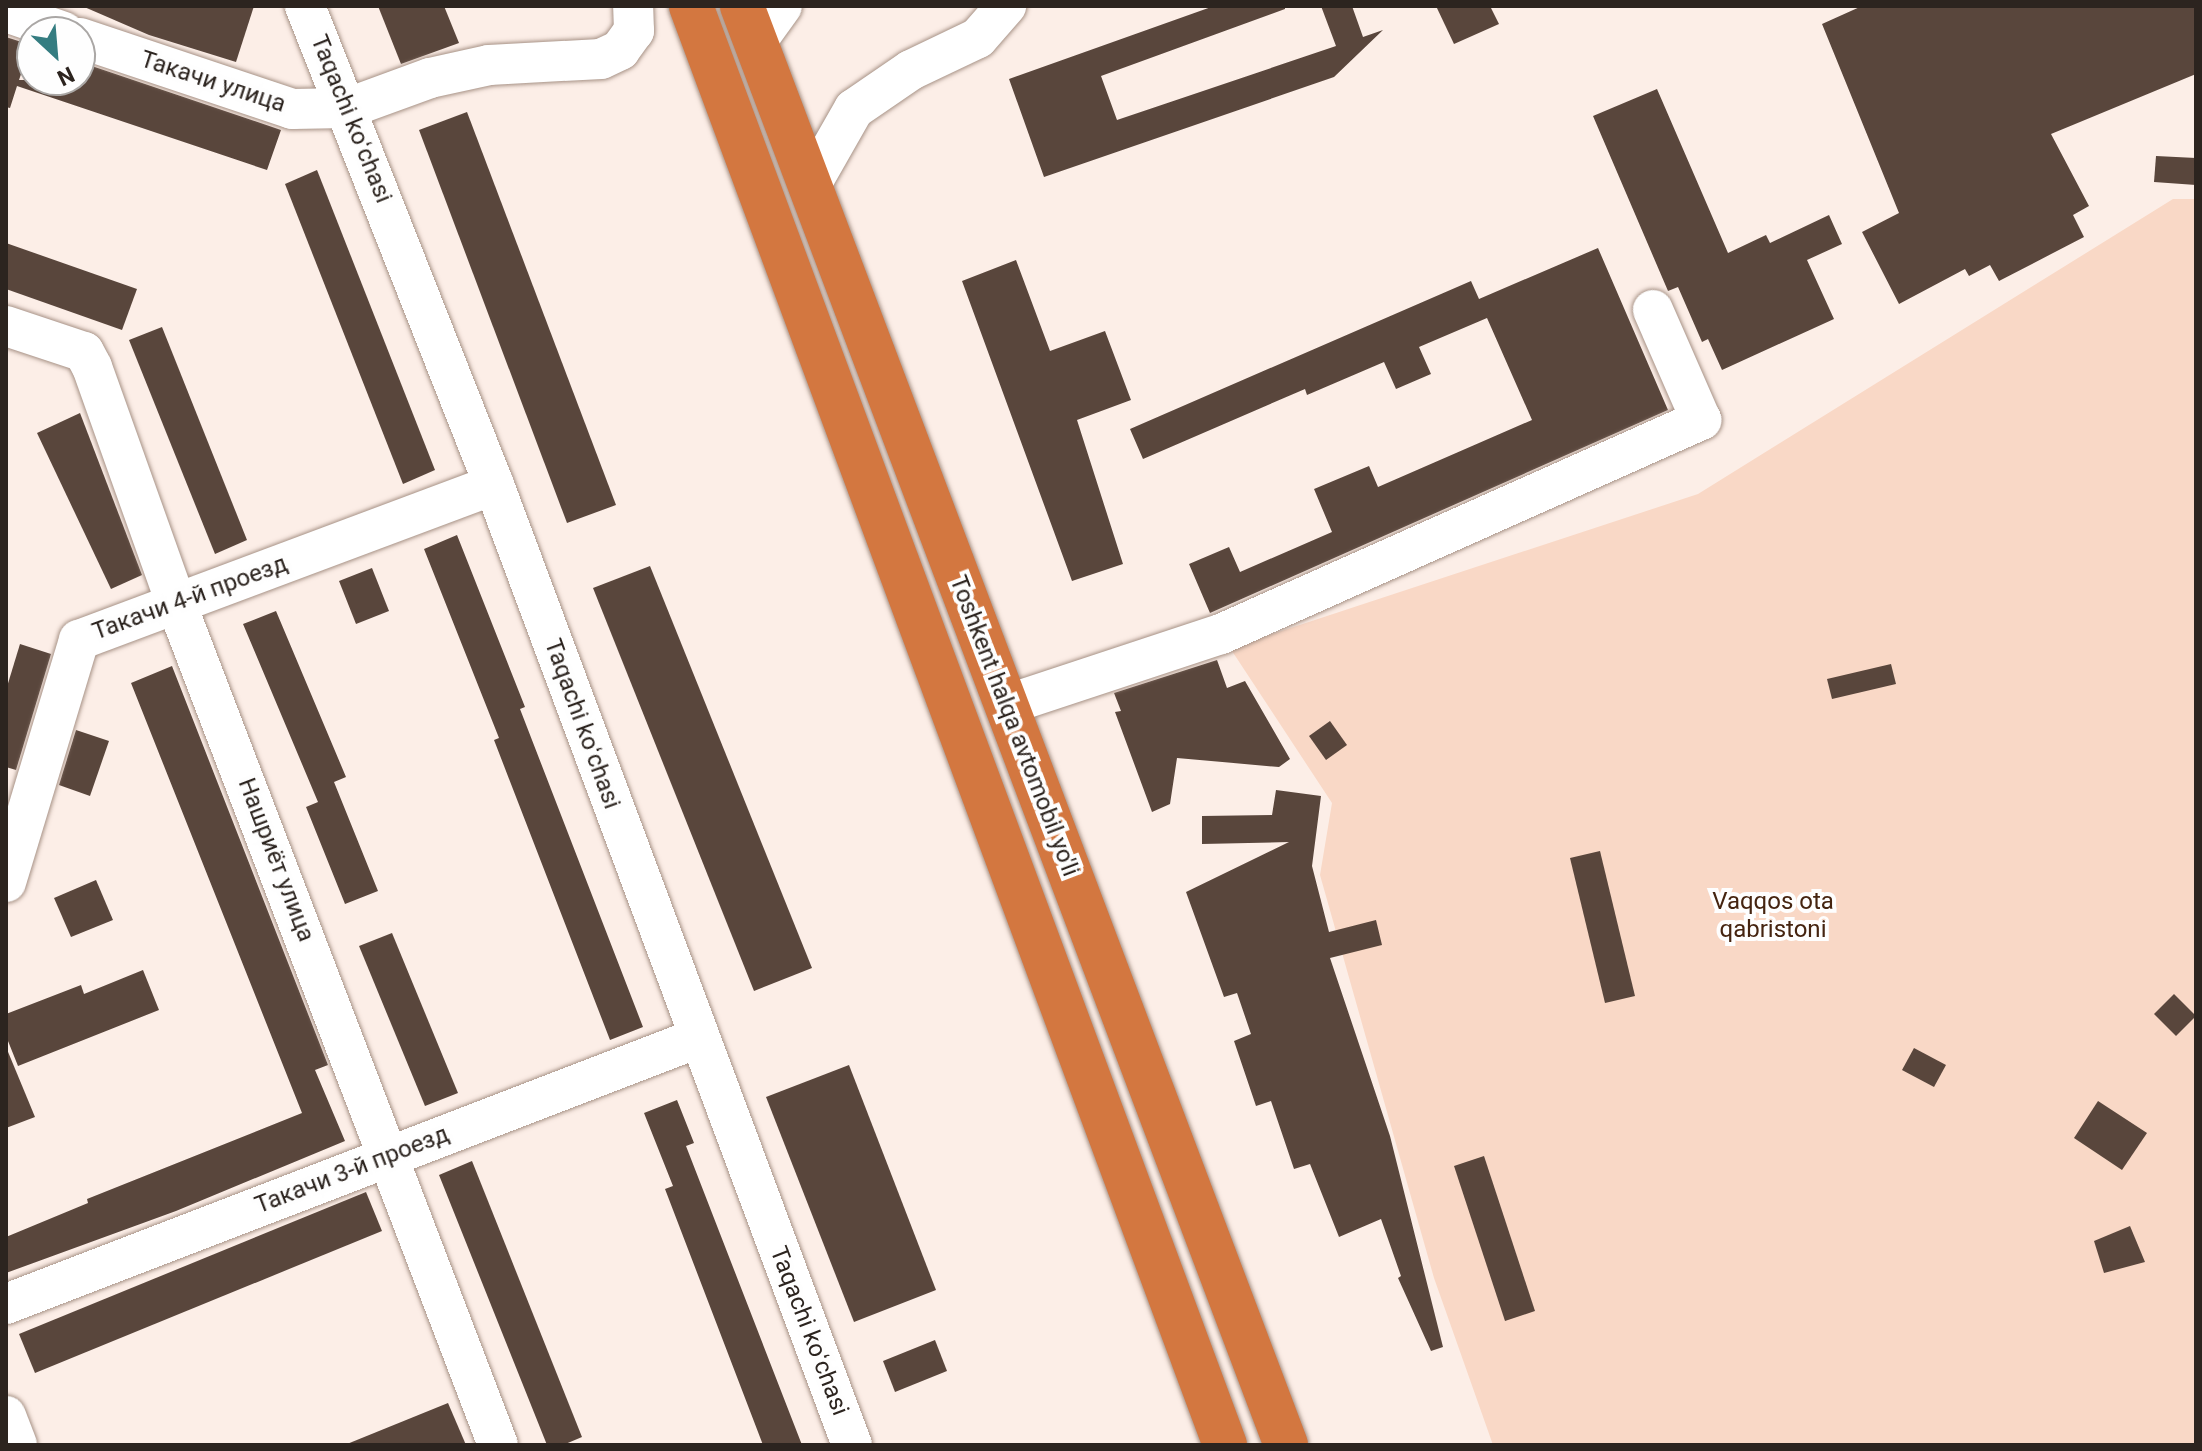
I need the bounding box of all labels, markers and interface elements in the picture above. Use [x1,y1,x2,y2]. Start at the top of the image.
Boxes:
north arrow [16,16,96,96]
street label: Taqachi koʻchasi [304,31,398,207]
street label: Такачи улица [137,45,289,119]
text: N [53,62,78,91]
street label: Такачи 4-й проезд [89,549,291,647]
street label: Toshkent halqa avtomobil yo'li [943,572,1085,880]
street label: Taqachi koʻchasi [538,635,626,813]
street label: Нашриёт улица [232,774,320,946]
park label: Vaqqos ota qabristoni [1712,888,1834,944]
street label: Такачи 3-й проезд [251,1120,453,1220]
street label: Taqachi koʻchasi [764,1242,854,1420]

